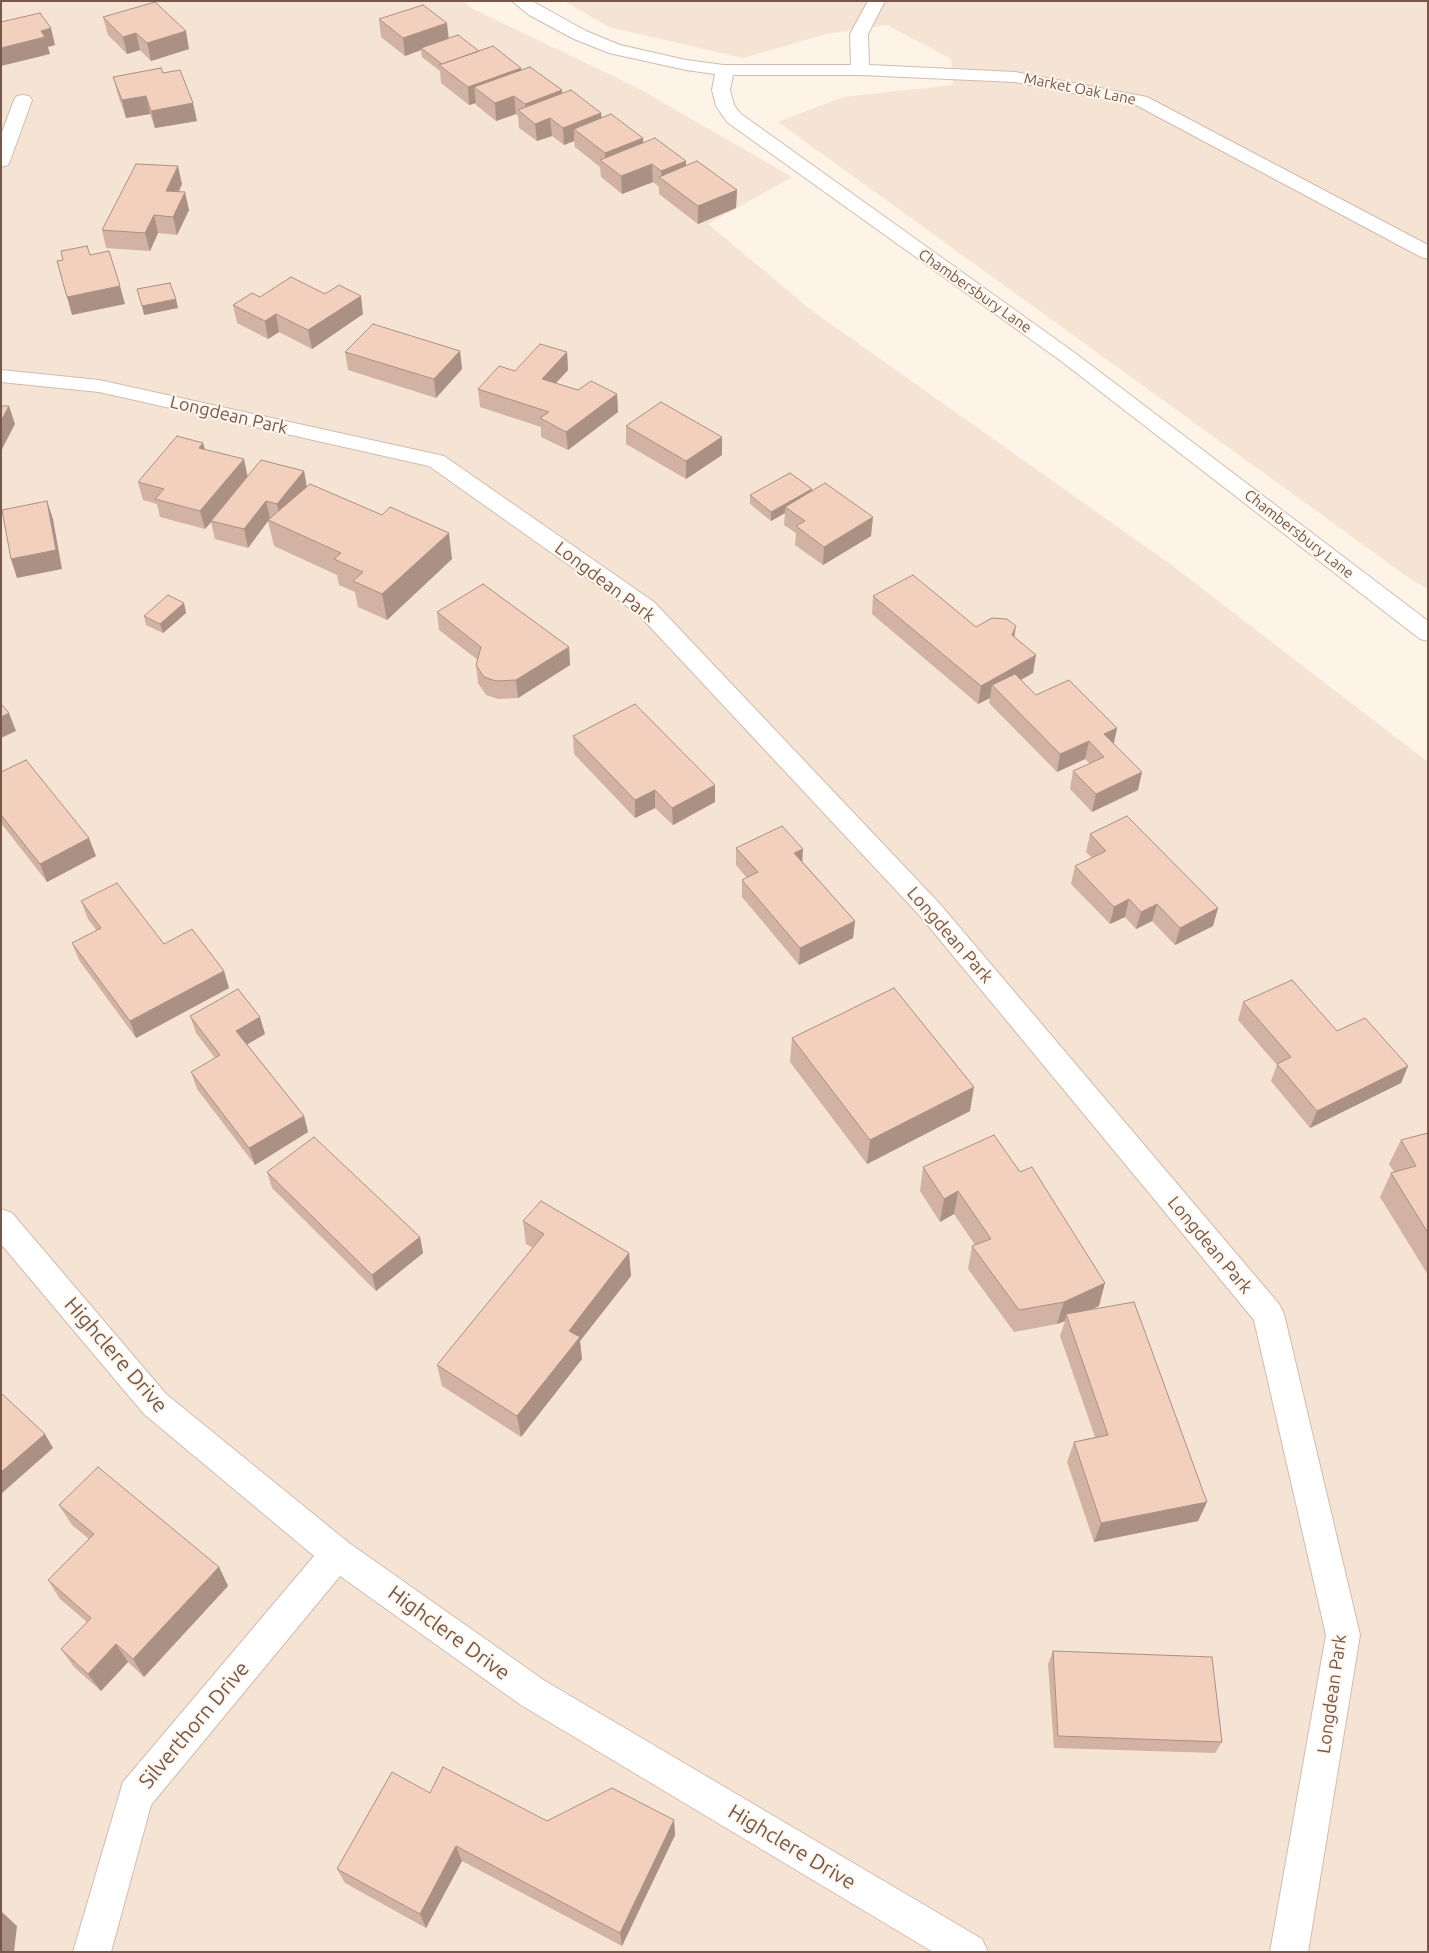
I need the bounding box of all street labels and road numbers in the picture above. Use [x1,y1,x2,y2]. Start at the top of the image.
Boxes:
street label: Market Oak Lane [1022,69,1138,109]
street label: Chambersbury Lane [915,245,1035,337]
street label: Longdean Park [168,391,290,439]
street label: Chambersbury Lane [1241,486,1357,582]
street label: Longdean Park [551,537,659,627]
street label: Longdean Park [902,883,998,987]
street label: Longdean Park [1163,1192,1257,1298]
street label: Highclere Drive [59,1292,173,1418]
street label: Highclere Drive [383,1580,515,1686]
street label: Longdean Park [1313,1633,1351,1755]
street label: Silverthorn Drive [133,1656,255,1794]
street label: Highclere Drive [724,1799,860,1895]

